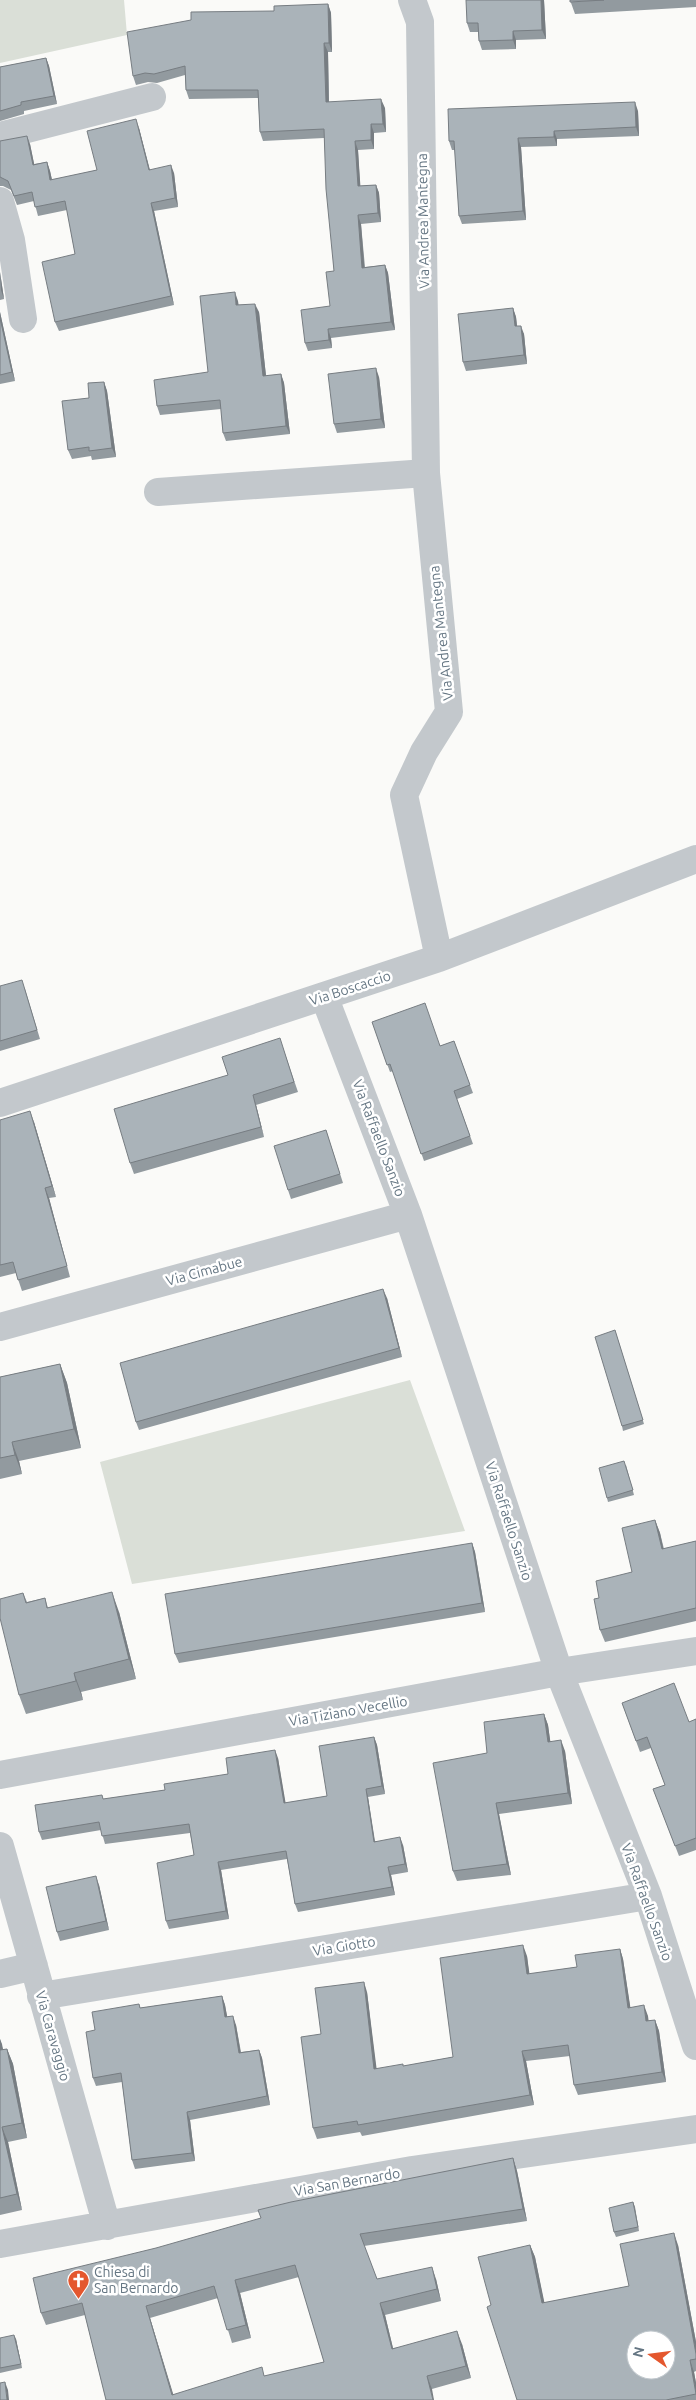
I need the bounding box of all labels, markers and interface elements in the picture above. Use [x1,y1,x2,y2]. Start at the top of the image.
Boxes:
street label: Via Andrea Mantegna [414,153,432,289]
street label: Via Andrea Mantegna [426,565,456,701]
street label: Via Boscaccio [307,967,393,1009]
street label: Via Raffaello Sanzio [349,1077,409,1199]
street label: Via Cimabue [164,1253,244,1289]
street label: Via Raffaello Sanzio [482,1460,536,1582]
street label: Via Tiziano Vecellio [287,1693,409,1729]
street label: Via Raffaello Sanzio [618,1841,676,1963]
street label: Via Giotto [312,1933,376,1959]
street label: Via Caravaggio [32,1989,74,2083]
street label: Via San Bernardo [293,2165,401,2199]
place label: Chiesa di San Bernardo [94,2264,179,2296]
church icon: Chiesa di San Bernardo [66,2268,90,2299]
north arrow [626,2330,676,2380]
text: N [629,2345,647,2359]

